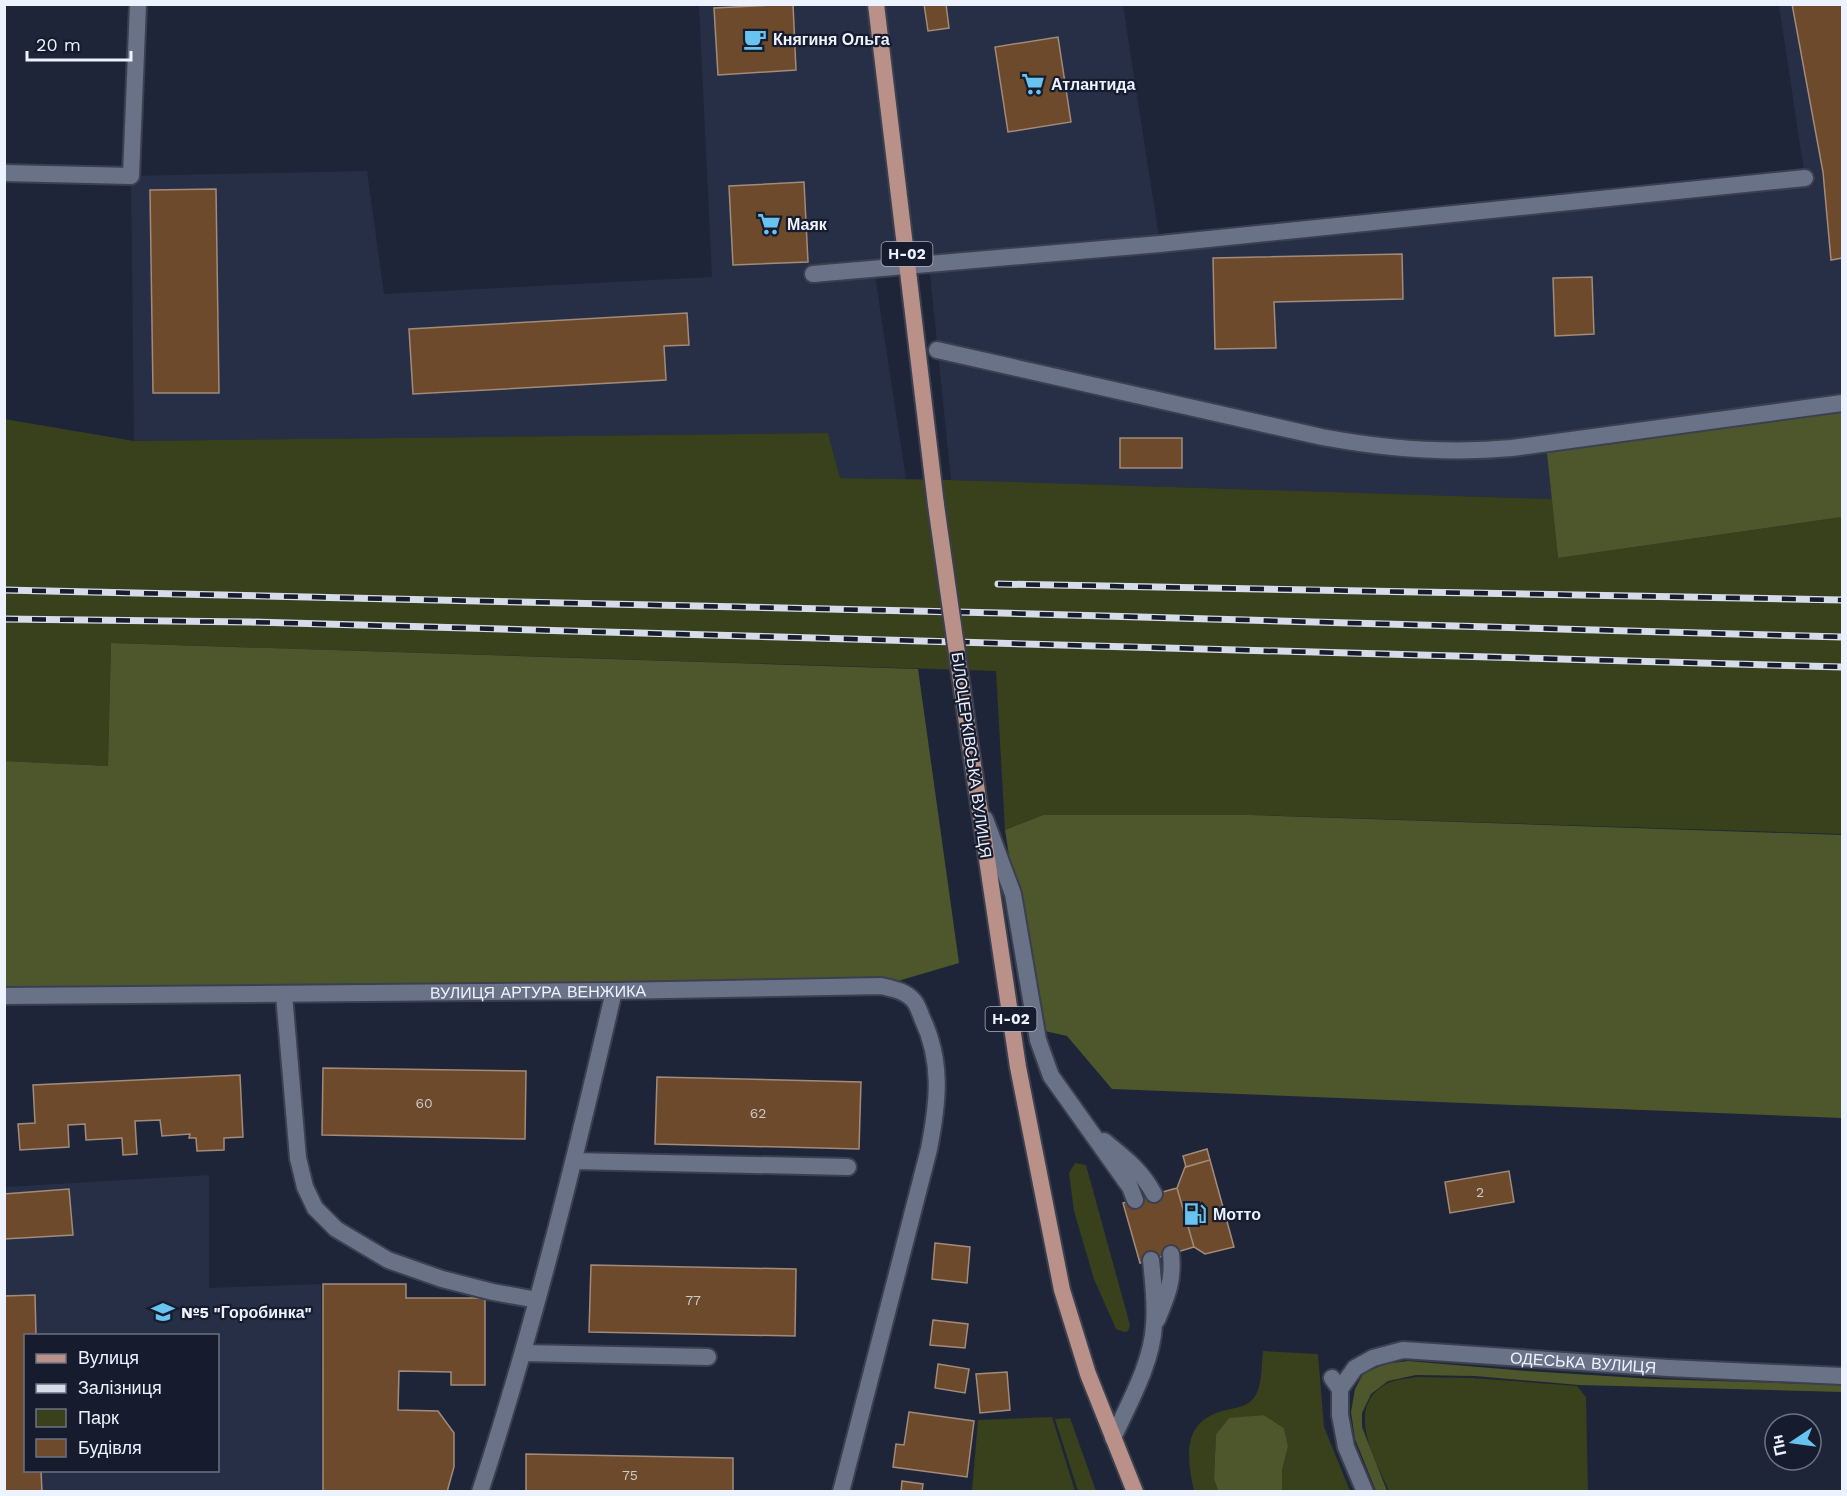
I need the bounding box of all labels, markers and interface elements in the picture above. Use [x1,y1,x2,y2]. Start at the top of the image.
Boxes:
scale bar [27,24,130,62]
cafe icon: Княгиня Ольга [742,26,768,52]
place label: Княгиня Ольга [773,30,890,49]
text: 20 m [36,34,81,55]
supermarket icon: Атлантида [1020,71,1046,97]
place label: Атлантида [1051,75,1136,94]
supermarket icon: Маяк [756,211,782,237]
place label: Маяк [787,215,828,234]
road number: Н-02 [882,242,932,266]
street label: БІЛОЦЕРКІВСЬКА ВУЛИЦЯ [948,651,995,859]
street label: ВУЛИЦЯ АРТУРА ВЕНЖИКА [430,981,647,1003]
road number: Н-02 [986,1007,1036,1031]
house number: 60 [415,1095,433,1111]
house number: 62 [750,1105,766,1121]
house number: 2 [1476,1184,1484,1200]
fuel station icon: Мотто [1182,1201,1208,1227]
place label: Мотто [1213,1205,1261,1224]
house number: 77 [685,1292,701,1308]
school or university icon: №5 "Горобинка" [150,1299,176,1325]
place label: №5 "Горобинка" [181,1303,312,1322]
legend [24,1334,219,1472]
text: Вулиця [78,1347,139,1368]
street label: ОДЕСЬКА ВУЛИЦЯ [1509,1348,1657,1377]
text: Залізниця [78,1377,162,1398]
text: Парк [78,1407,119,1428]
north arrow [1763,1412,1823,1472]
text: Пн [1767,1433,1791,1458]
text: Будівля [78,1437,142,1458]
house number: 75 [622,1467,638,1483]

